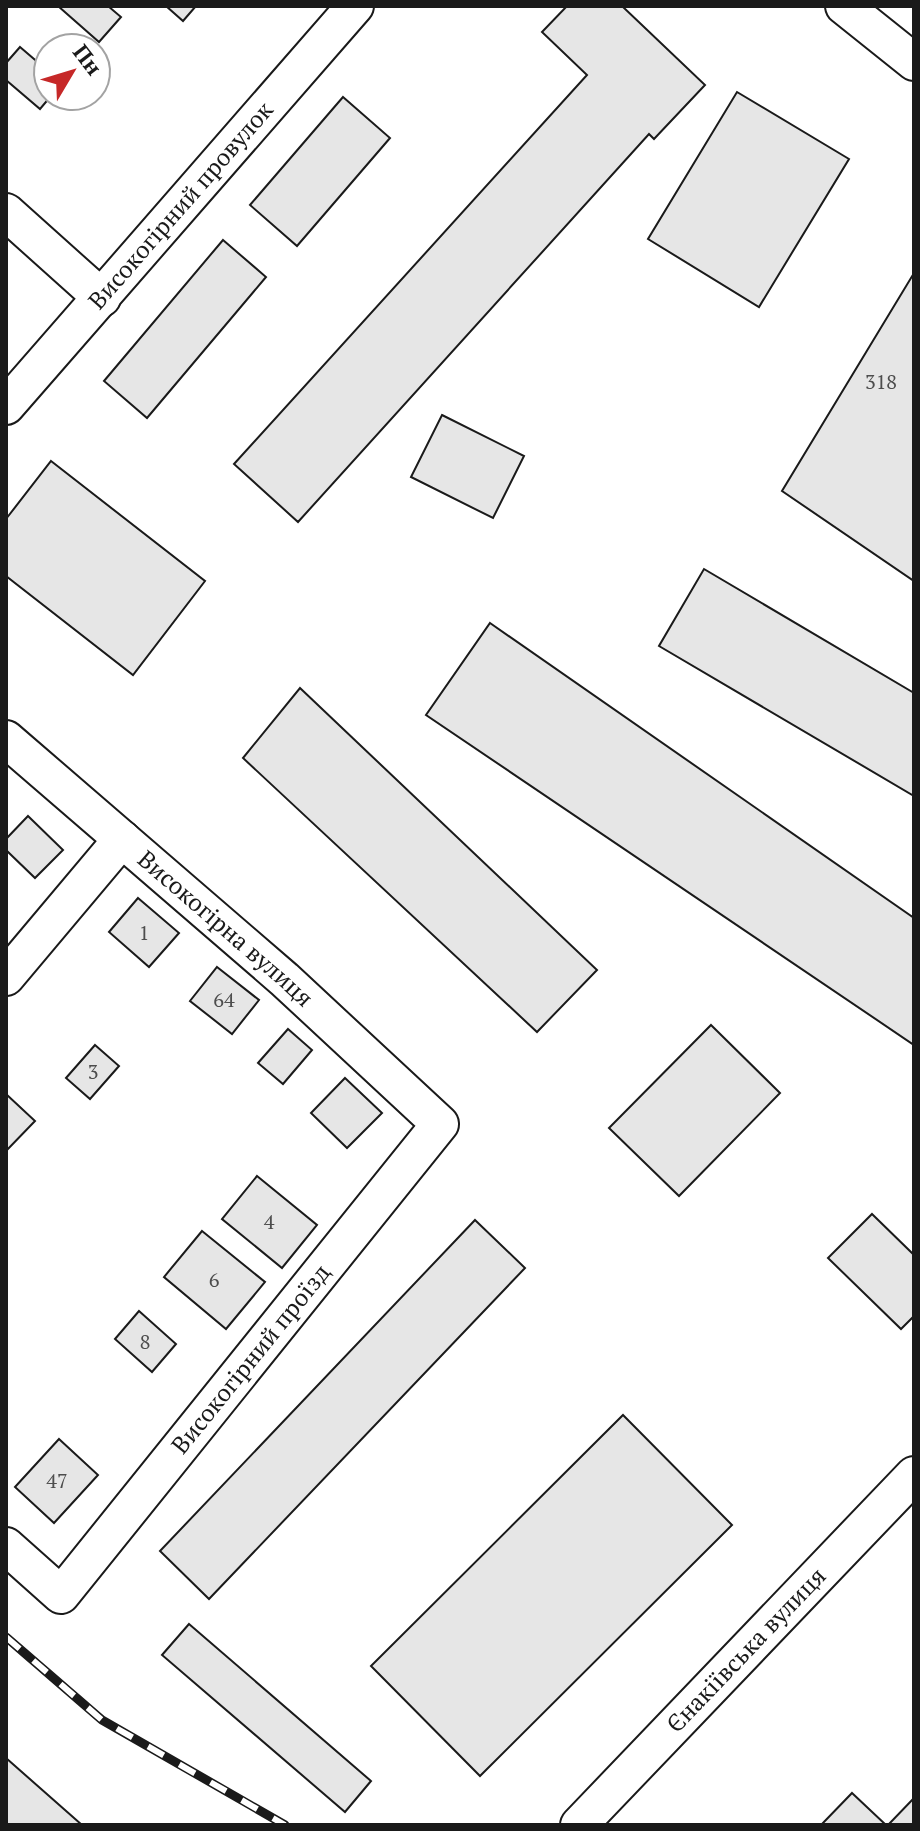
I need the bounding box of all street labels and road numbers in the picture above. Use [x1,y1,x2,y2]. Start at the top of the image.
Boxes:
street label: Високогірний провулок [81,94,280,316]
street label: Високогірна вулиця [131,843,321,1013]
street label: Високогірний проїзд [164,1257,337,1460]
street label: Єнакіївська вулиця [659,1560,832,1739]

